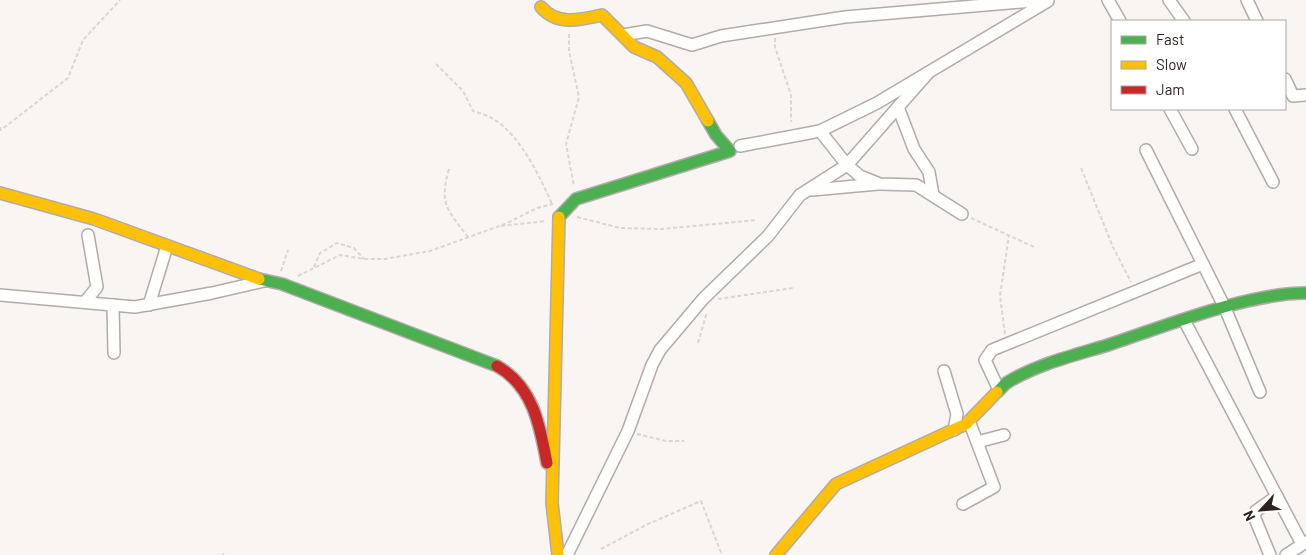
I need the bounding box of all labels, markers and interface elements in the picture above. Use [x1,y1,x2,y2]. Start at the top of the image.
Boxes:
legend [1111,20,1286,110]
text: Fast [1156,30,1184,48]
text: Slow [1156,55,1187,73]
text: Jam [1156,80,1185,98]
north arrow [1236,485,1286,535]
text: N [1239,508,1259,524]

